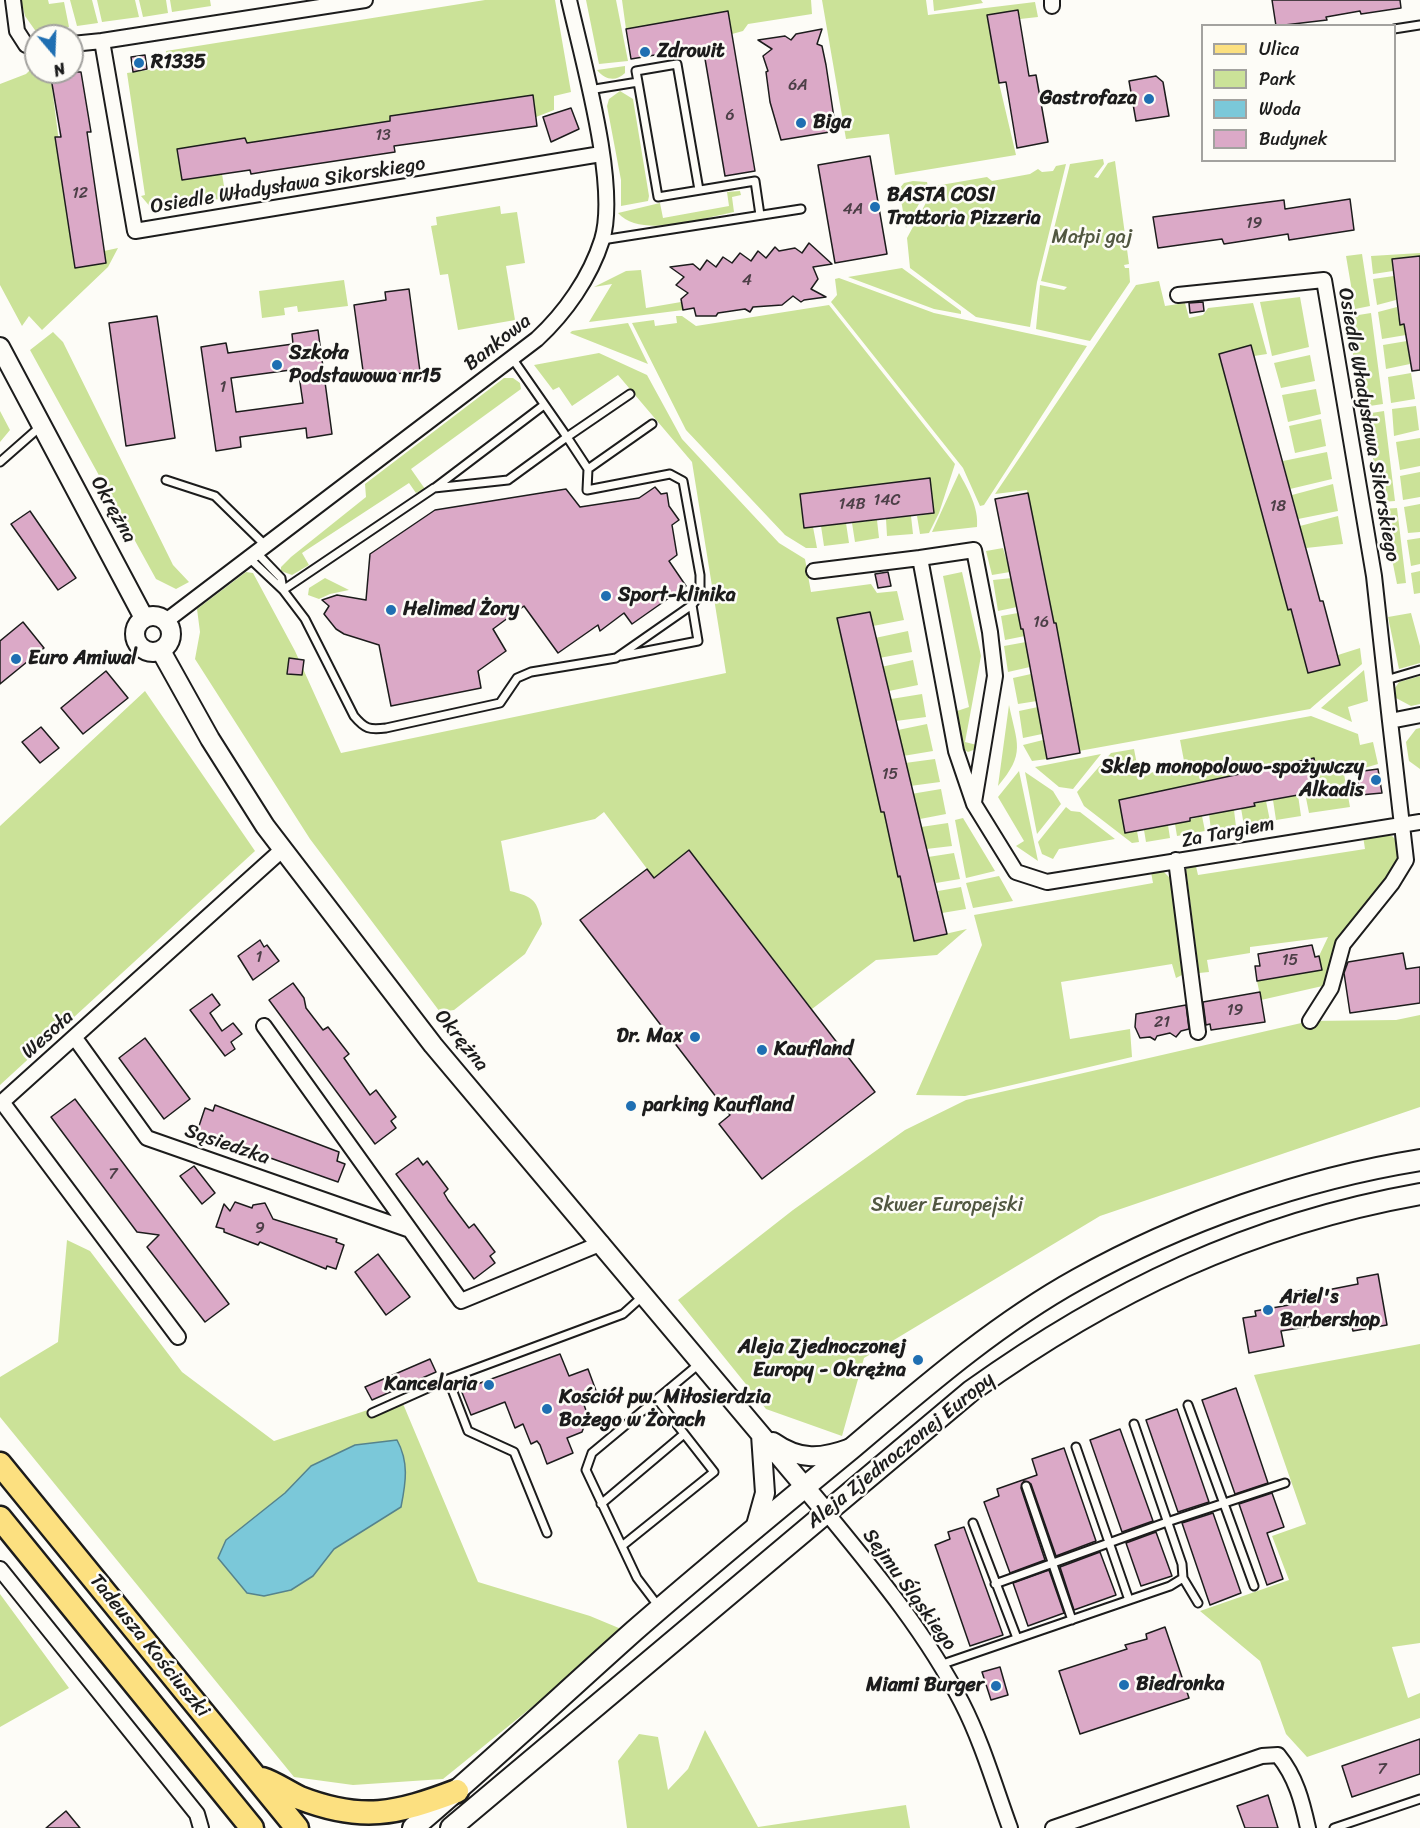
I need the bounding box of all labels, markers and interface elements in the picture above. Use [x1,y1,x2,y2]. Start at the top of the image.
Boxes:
north arrow [24,24,84,84]
legend [1201,24,1396,162]
text: Ulica [1259,33,1299,65]
place label: Zdrowit [657,40,725,64]
marker: Zdrowit [638,45,652,59]
place label: R1335 [151,51,206,75]
text: N [49,54,69,85]
marker: R1335 [132,56,146,70]
text: Park [1259,63,1296,95]
house number: 6A [788,76,808,96]
place label: Gastrofaza [1040,87,1137,111]
marker: Gastrofaza [1142,92,1156,106]
text: Woda [1259,93,1301,125]
house number: 6 [725,106,735,126]
place label: Biga [813,111,851,135]
marker: Biga [794,116,808,130]
text: Budynek [1259,123,1327,155]
house number: 13 [375,126,391,146]
street label: Osiedle Władysława Sikorskiego [149,152,427,220]
house number: 12 [72,184,88,204]
place label: BASTA COSI Trattoria Pizzeria [887,184,1041,231]
house number: 4A [843,200,863,220]
marker: BASTA COSI Trattoria Pizzeria [868,200,882,214]
house number: 19 [1246,214,1262,234]
park label: Małpi gaj [1052,226,1132,250]
house number: 4 [742,271,752,291]
street label: Osiedle Władysława Sikorskiego [1332,286,1404,564]
street label: Bankowa [460,310,536,376]
place label: Szkoła Podstawowa nr15 [289,342,442,389]
marker: Szkoła Podstawowa nr15 [270,358,284,372]
house number: 1 [220,378,226,398]
street label: Okrężna [85,472,141,548]
house number: 14C [874,491,900,511]
house number: 14B [839,495,865,515]
house number: 18 [1270,497,1286,517]
place label: Sport-klinika [618,584,736,608]
marker: Sport-klinika [599,589,613,603]
place label: Helimed Żory [403,598,519,622]
marker: Helimed Żory [384,603,398,617]
house number: 16 [1033,613,1049,633]
place label: Euro Amiwal [28,647,137,671]
marker: Euro Amiwal [9,652,23,666]
place label: Sklep monopolowo-spożywczy Alkadis [1101,756,1364,803]
house number: 15 [882,765,898,785]
marker: Sklep monopolowo-spożywczy Alkadis [1369,773,1383,787]
street label: Za Targiem [1179,812,1277,854]
house number: 1 [256,948,262,968]
house number: 15 [1282,951,1298,971]
house number: 19 [1227,1001,1243,1021]
street label: Wesoła [17,1005,79,1065]
street label: Okrężna [429,1005,493,1077]
house number: 21 [1154,1013,1170,1033]
place label: Dr. Max [617,1025,683,1049]
marker: Dr. Max [688,1030,702,1044]
place label: Kaufland [774,1038,853,1062]
marker: Kaufland [755,1043,769,1057]
place label: parking Kaufland [643,1094,793,1118]
marker: parking Kaufland [624,1099,638,1113]
street label: Sąsiedzka [181,1119,273,1171]
house number: 7 [108,1165,118,1185]
park label: Skwer Europejski [871,1194,1023,1218]
house number: 9 [255,1219,265,1239]
place label: Ariel's Barbershop [1280,1286,1380,1333]
marker: Ariel's Barbershop [1261,1303,1275,1317]
place label: Aleja Zjednoczonej Europy - Okrężna [738,1336,906,1383]
marker: Aleja Zjednoczonej Europy - Okrężna [911,1353,925,1367]
street label: Aleja Zjednoczonej Europy [802,1368,1000,1534]
place label: Kancelaria [384,1373,477,1397]
marker: Kancelaria [482,1378,496,1392]
place label: Kościół pw. Miłosierdzia Bożego w Żorach [559,1386,771,1433]
marker: Kościół pw. Miłosierdzia Bożego w Żorach [540,1402,554,1416]
street label: Sejmu Śląskiego [857,1524,961,1656]
street label: Tadeusza Kościuszki [84,1570,214,1722]
place label: Biedronka [1136,1673,1225,1697]
place label: Miami Burger [866,1674,984,1698]
marker: Biedronka [1117,1678,1131,1692]
marker: Miami Burger [989,1679,1003,1693]
house number: 7 [1377,1760,1387,1780]

